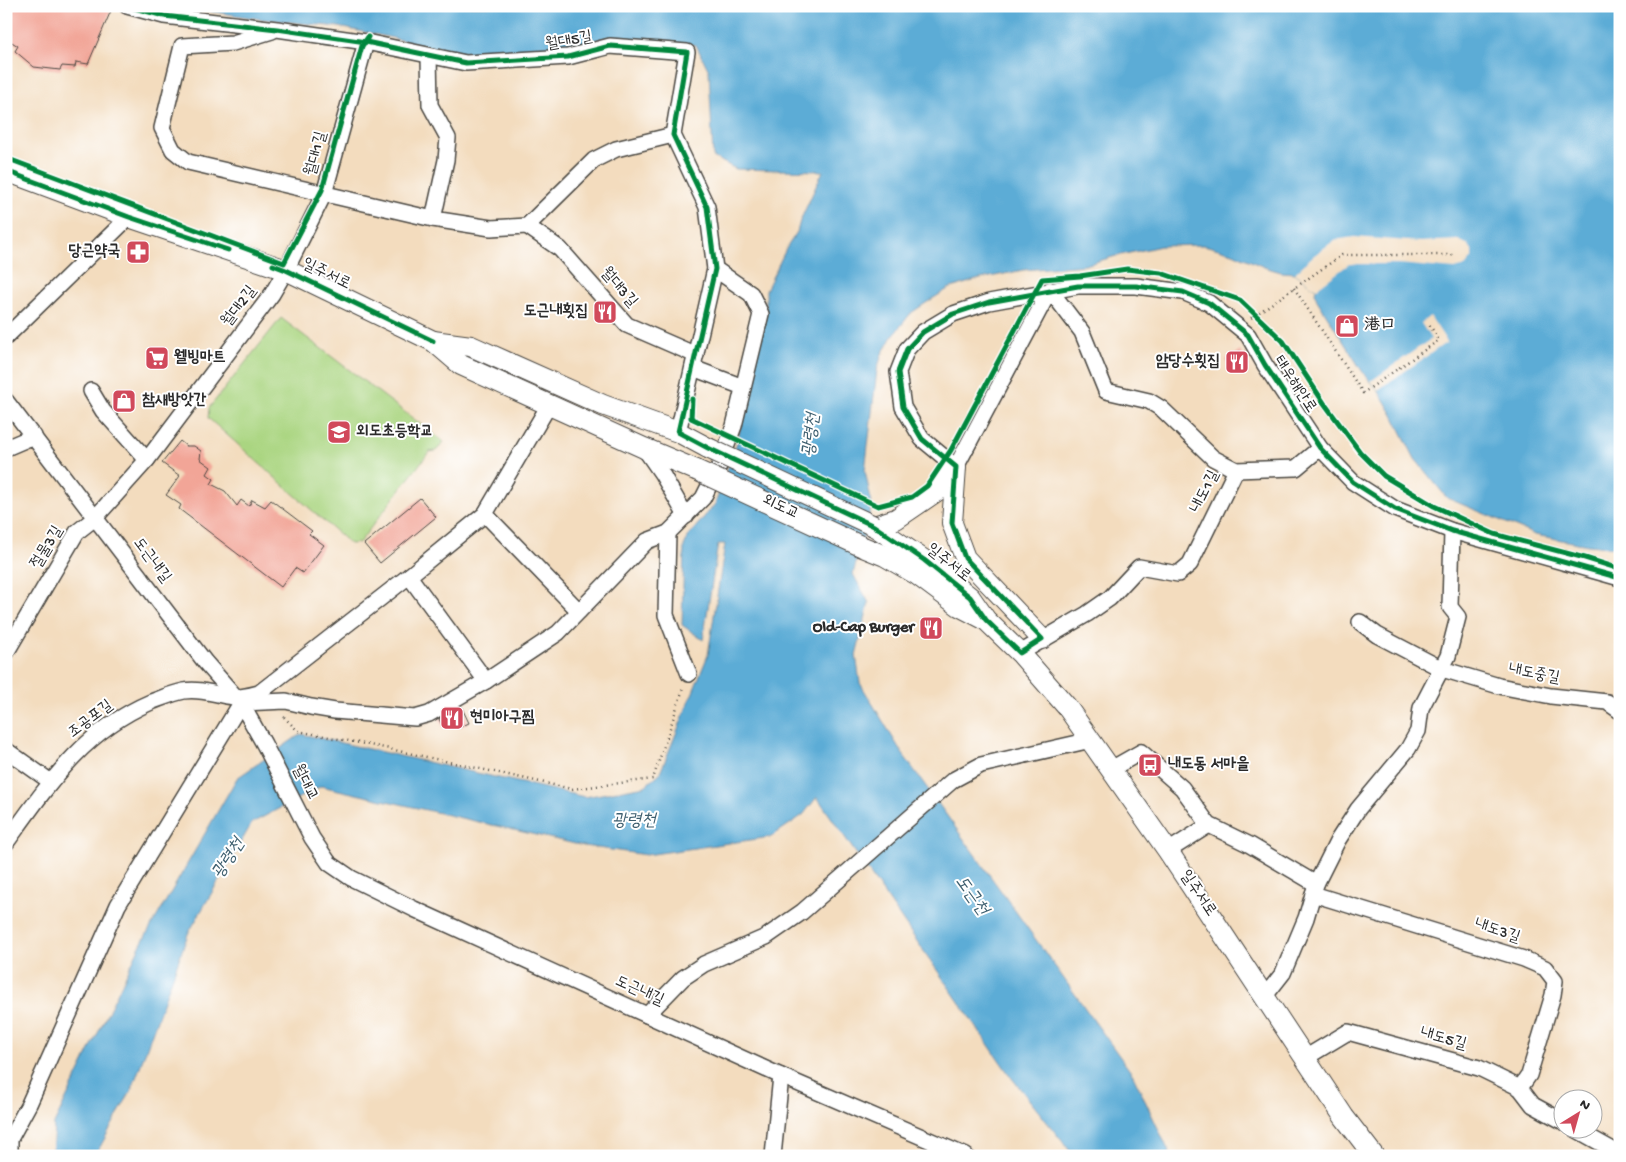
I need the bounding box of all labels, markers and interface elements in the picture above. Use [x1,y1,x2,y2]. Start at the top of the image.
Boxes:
street label: 월대5길 [544,28,594,55]
street label: 월대1길 [301,129,332,178]
pharmacy icon: 당근약국 [125,239,151,265]
place label: 당근약국 [69,243,120,262]
street label: 일주서로 [299,255,353,295]
street label: 월대3길 [595,263,641,312]
street label: 월대2길 [218,282,262,331]
restaurant icon: 도근내횟집 [592,299,618,325]
place label: 도근내횟집 [524,302,588,322]
shop icon: 港口 [1334,313,1360,339]
place label: 港口 [1364,315,1396,336]
supermarket icon: 웰빙마트 [144,345,170,371]
place label: 웰빙마트 [174,348,226,368]
restaurant icon: 암당수횟집 [1224,349,1250,375]
place label: 암당수횟집 [1156,352,1220,372]
street label: 태우해안로 [1269,353,1319,417]
shop icon: 참새방앗간 [111,388,137,414]
place label: 참새방앗간 [142,392,207,411]
water label: 광령천 [799,411,825,458]
school or university icon: 외도초등학교 [326,419,352,445]
place label: 외도초등학교 [356,423,433,442]
street label: 내도1길 [1188,467,1224,516]
street label: 외도교 [758,491,802,525]
street label: 절물3길 [27,522,68,573]
street label: 도근내길 [128,535,174,587]
street label: 일주서로 [922,541,974,587]
restaurant icon: Old-Cap Burger [918,615,944,641]
place label: Old-Cap Burger [813,619,916,638]
street label: 내도중길 [1507,661,1561,689]
street label: 조공포길 [65,697,117,743]
restaurant icon: 현미아구찜 [439,705,465,731]
place label: 현미아구찜 [470,709,535,728]
bus stop icon: 내도동 서마을 [1137,752,1163,778]
place label: 내도동 서마을 [1168,755,1249,775]
street label: 월대교 [287,761,322,805]
water label: 광령천 [612,811,657,832]
water label: 광령천 [208,834,250,883]
street label: 일주서로 [1175,867,1219,921]
water label: 도근천 [950,872,993,921]
street label: 내도3길 [1472,916,1522,948]
street label: 도근내길 [612,973,667,1011]
street label: 내도5길 [1418,1025,1468,1055]
north arrow [1554,1090,1604,1140]
text: N [1576,1096,1593,1115]

